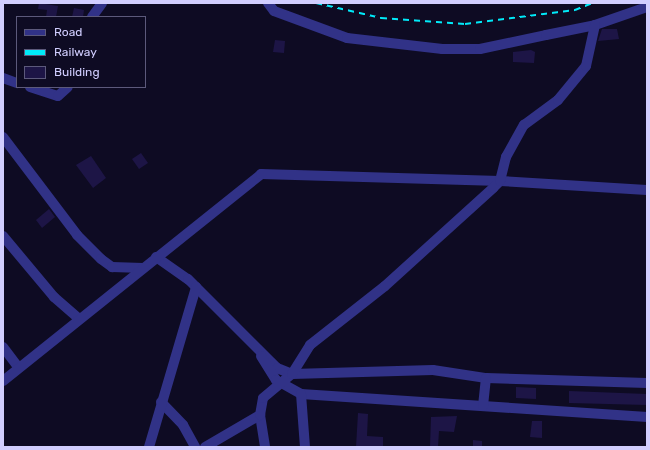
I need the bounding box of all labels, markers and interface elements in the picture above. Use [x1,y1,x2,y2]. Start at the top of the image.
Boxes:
legend [16,16,146,88]
text: Road [54,25,82,39]
text: Railway [54,45,97,59]
text: Building [54,65,100,79]

